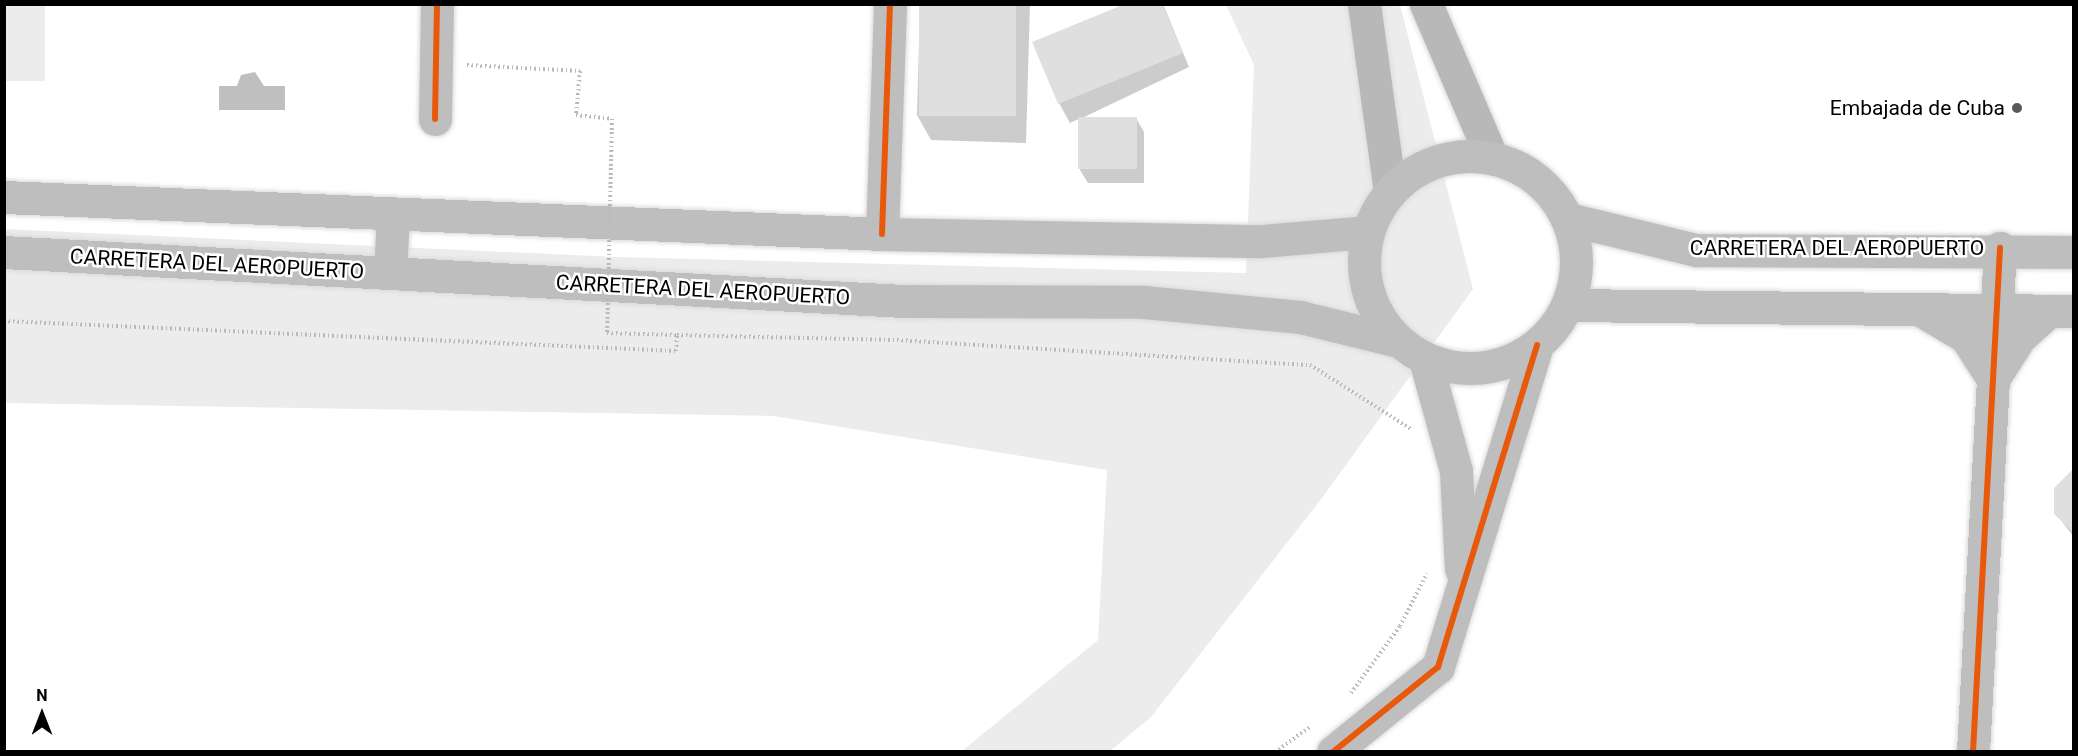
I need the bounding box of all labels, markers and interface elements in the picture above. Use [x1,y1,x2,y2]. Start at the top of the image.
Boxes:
place label: Embajada de Cuba [1830,95,2005,121]
marker: Embajada de Cuba [2010,101,2024,115]
street label: CARRETERA DEL AEROPUERTO [1690,235,1984,261]
street label: CARRETERA DEL AEROPUERTO [69,244,365,284]
street label: CARRETERA DEL AEROPUERTO [555,270,851,310]
north arrow [12,684,72,744]
text: N [36,686,48,705]

